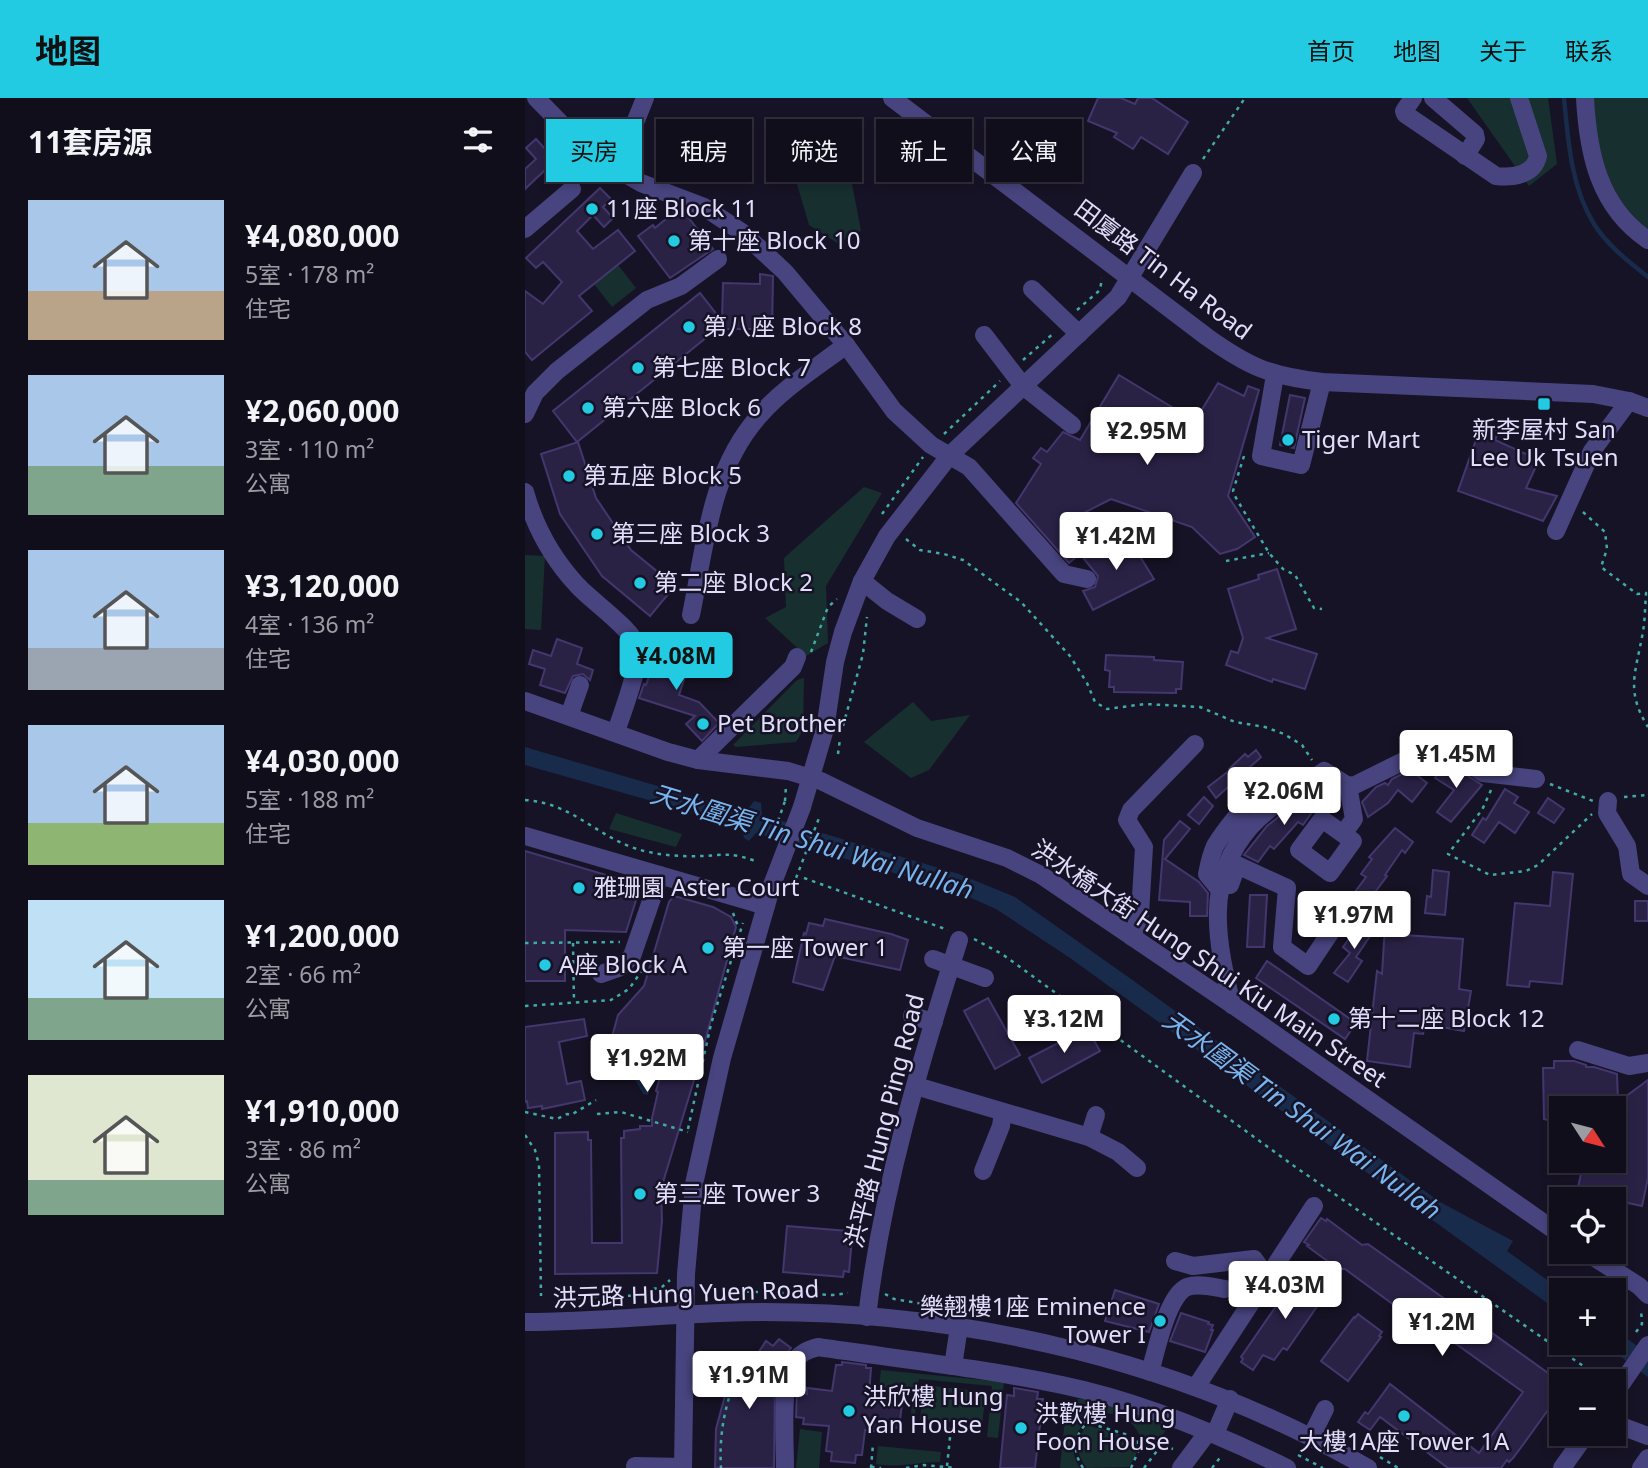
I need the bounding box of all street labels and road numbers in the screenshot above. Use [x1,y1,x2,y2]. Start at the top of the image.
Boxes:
street label: 田廈路 Tin Ha Road [1069,191,1259,346]
street label: 洪水橋大街 Hung Shui Kiu Main Street [1026,831,1394,1094]
street label: 洪平路 Hung Ping Road [836,990,931,1251]
street label: 洪元路 Hung Yuen Road [552,1271,820,1314]

